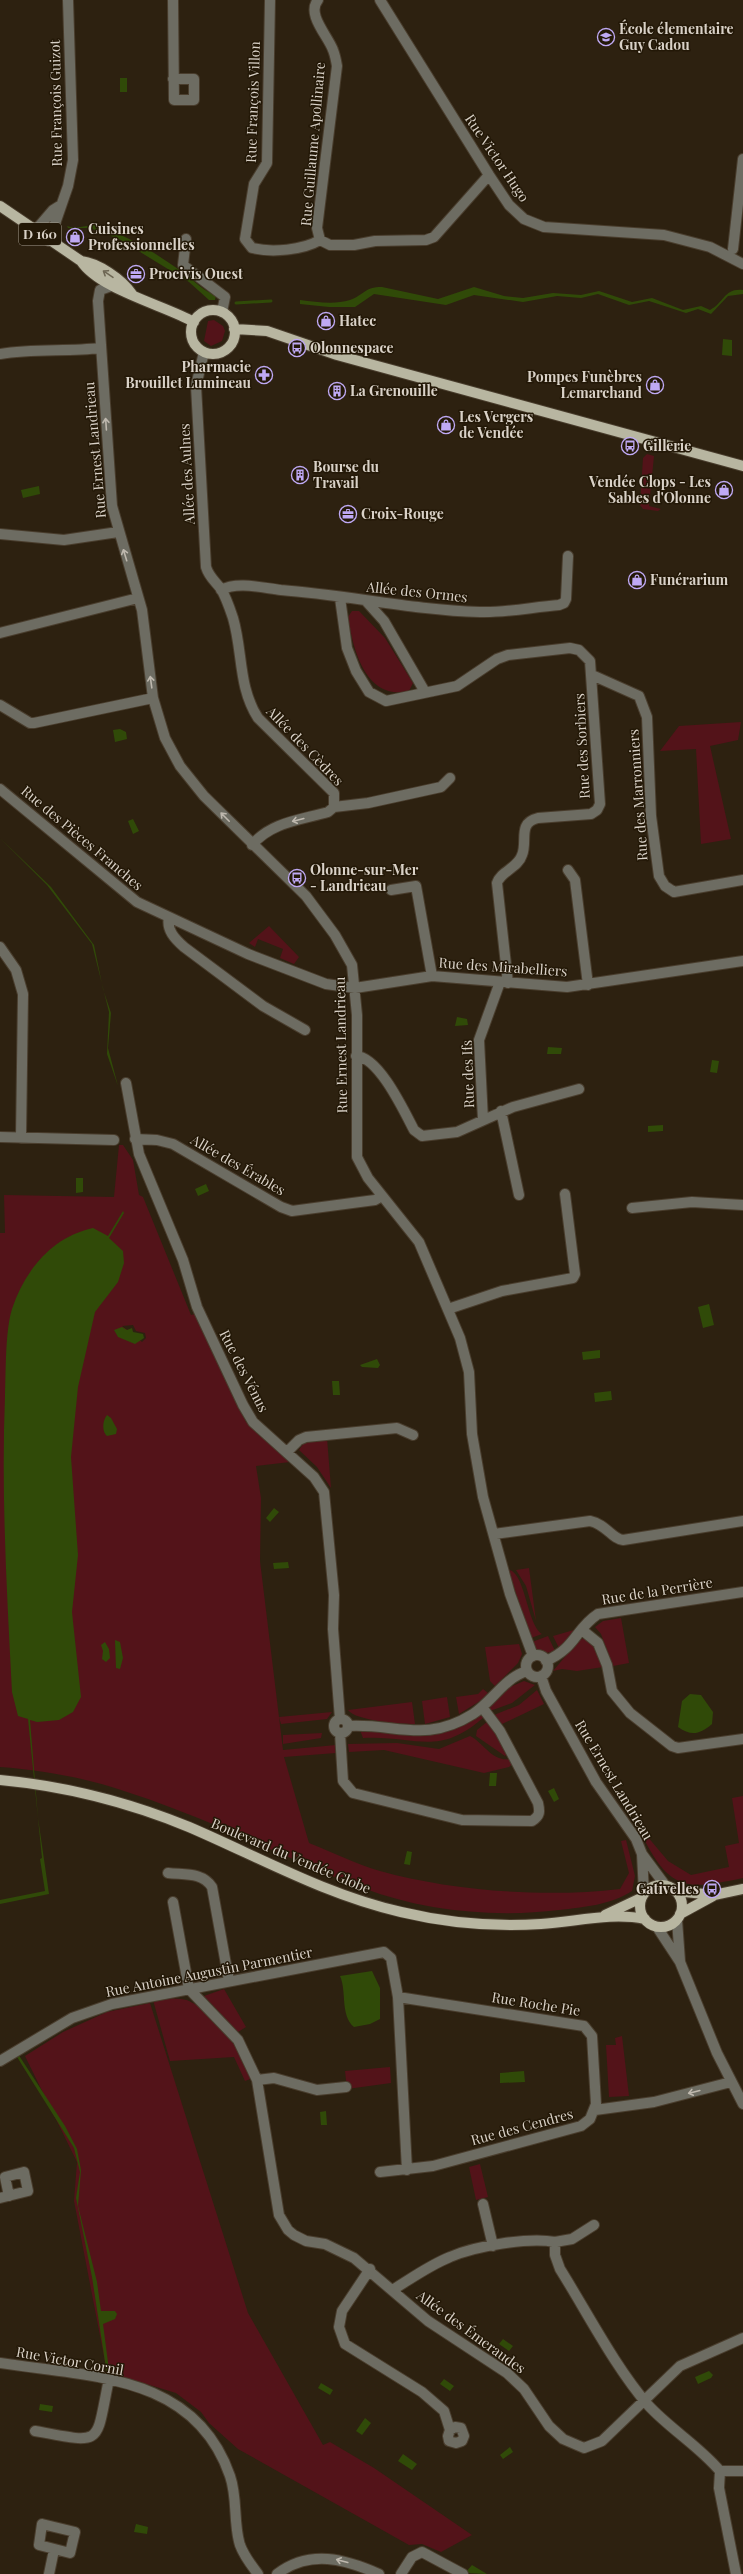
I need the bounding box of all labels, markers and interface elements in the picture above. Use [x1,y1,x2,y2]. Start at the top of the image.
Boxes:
place label: École élementaire Guy Cadou [619,19,734,54]
school or university icon: École élementaire Guy Cadou [596,27,616,47]
street label: Rue François Guizot [45,38,66,167]
street label: Rue François Villon [241,40,264,163]
street label: Rue Guillaume Apollinaire [296,61,329,227]
street label: Rue Victor Hugo [461,110,534,206]
place label: Cuisines Professionnelles [88,219,195,254]
road number: D 160 [19,223,61,245]
shop icon: Cuisines Professionnelles [65,227,85,247]
office icon: Procivis Ouest [126,264,146,284]
place label: Procivis Ouest [149,264,243,283]
one-way arrow [103,270,114,278]
shop icon: Hatec [316,311,336,331]
place label: Hatec [339,311,376,330]
bus stop icon: Olonnespace [287,338,307,358]
place label: Olonnespace [310,338,393,357]
place label: Pharmacie Brouillet Lumineau [125,357,252,392]
pharmacy icon: Pharmacie Brouillet Lumineau [254,365,274,385]
place label: Pompes Funèbres Lemarchand [527,367,643,402]
shop icon: Pompes Funèbres Lemarchand [645,375,665,395]
street label: Rue Ernest Landrieau [79,381,110,519]
building icon: La Grenouille [327,381,347,401]
place label: La Grenouille [350,381,438,400]
place label: Les Vergers de Vendée [459,407,533,442]
shop icon: Les Vergers de Vendée [436,415,456,435]
one-way arrow [102,418,109,431]
street label: Allée des Aulnes [174,423,199,526]
bus stop icon: Gillerie [620,436,640,456]
place label: Gillerie [643,436,691,455]
place label: Bourse du Travail [313,457,379,492]
building icon: Bourse du Travail [290,465,310,485]
place label: Vendée Clops - Les Sables d'Olonne [588,472,711,507]
shop icon: Vendée Clops - Les Sables d'Olonne [714,480,734,500]
office icon: Croix-Rouge [338,504,358,524]
place label: Croix-Rouge [361,504,444,523]
one-way arrow [121,549,128,562]
shop icon: Funérarium [627,570,647,590]
place label: Funérarium [650,570,729,589]
street label: Allée des Ormes [364,577,469,606]
one-way arrow [147,676,155,689]
street label: Rue des Sorbiers [569,693,594,799]
street label: Allée des Cèdres [262,701,348,789]
street label: Rue des Marronniers [623,728,652,862]
street label: Rue des Pièces Franches [17,781,147,894]
one-way arrow [220,813,230,822]
one-way arrow [292,817,305,824]
place label: Olonne-sur-Mer - Landrieau [310,860,419,895]
bus stop icon: Olonne-sur-Mer - Landrieau [287,868,307,888]
street label: Rue des Mirabelliers [438,953,568,980]
street label: Rue Ernest Landrieau [330,977,351,1113]
street label: Rue des Ifs [457,1040,478,1109]
street label: Allée des Érables [187,1129,289,1199]
street label: Rue des Vénus [216,1326,273,1415]
street label: Rue de la Perrière [600,1572,714,1609]
street label: Rue Ernest Landrieau [571,1716,658,1843]
street label: Boulevard du Vendée Globe [209,1813,374,1898]
place label: Gativelles [636,1879,699,1898]
bus stop icon: Gativelles [702,1879,722,1899]
street label: Rue Antoine Augustin Parmentier [104,1942,315,2001]
street label: Rue Roche Pie [490,1987,582,2020]
one-way arrow [687,2089,700,2097]
street label: Rue des Cendres [469,2104,575,2149]
street label: Allée des Émeraudes [412,2285,530,2378]
street label: Rue Victor Cornil [15,2342,125,2379]
one-way arrow [336,2556,349,2564]

